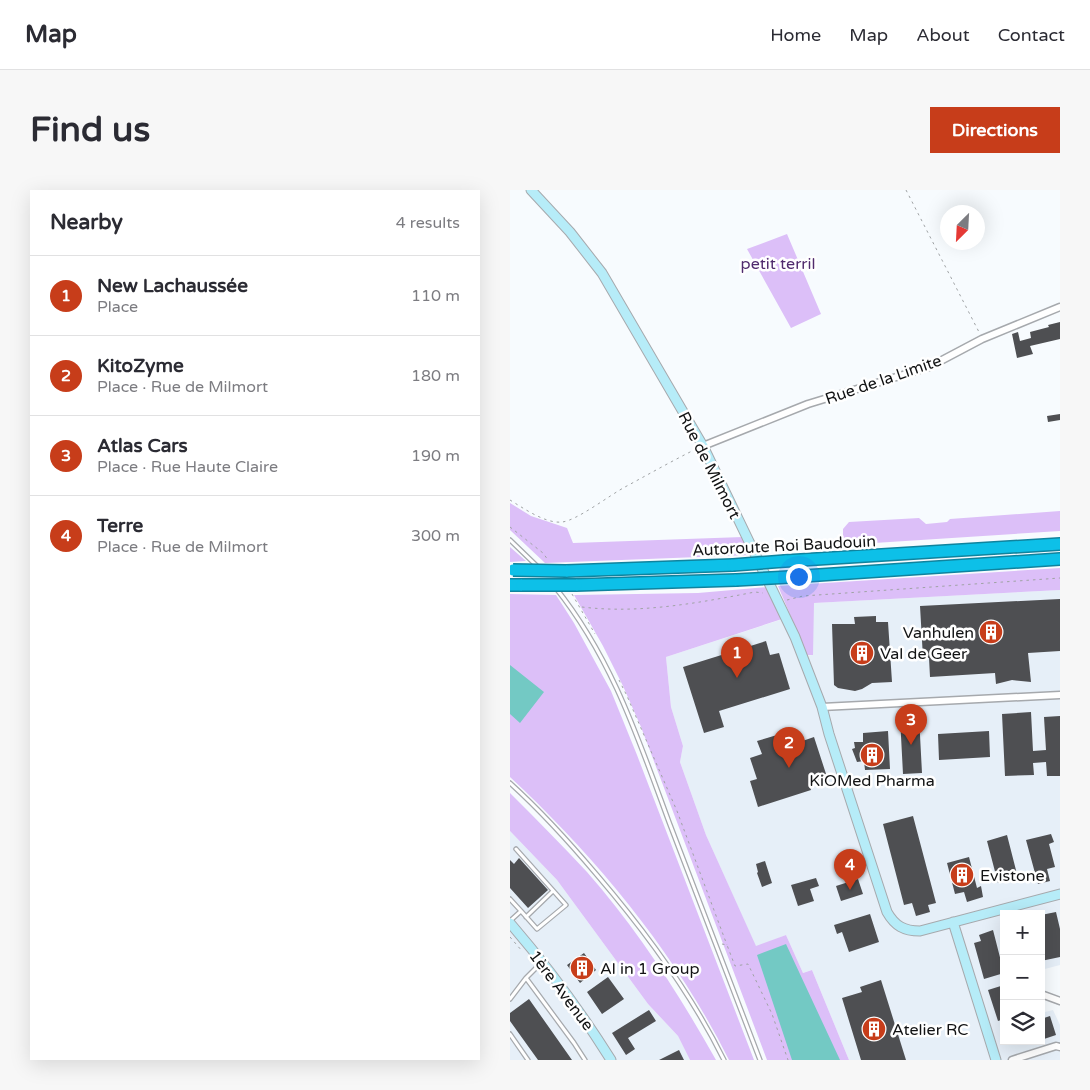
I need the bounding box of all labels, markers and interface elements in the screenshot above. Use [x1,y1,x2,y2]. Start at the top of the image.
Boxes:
text: Map [25,20,77,49]
text: Home [770,24,821,46]
text: Map [849,24,888,46]
text: About [916,24,970,46]
text: Contact [998,24,1065,46]
button: Directions [930,107,1060,153]
text: Find us [30,109,150,151]
north arrow [940,205,985,250]
text: Nearby [50,210,123,235]
text: 4 results [396,213,460,233]
park label: petit terril [741,254,815,274]
text: New Lachaussée [97,275,248,297]
text: 1 [61,286,71,306]
text: 110 m [411,286,460,306]
text: Place [97,297,138,317]
street label: Rue de la Limite [823,351,944,409]
text: KitoZyme [97,355,184,377]
text: 2 [61,366,71,386]
text: 180 m [411,366,460,386]
text: Place · Rue de Milmort [97,377,268,397]
street label: Rue de Milmort [674,409,745,522]
text: Atlas Cars [97,435,188,457]
text: 3 [61,446,71,466]
text: 190 m [411,446,460,466]
text: Place · Rue Haute Claire [97,457,278,477]
text: Terre [97,515,143,537]
text: 4 [61,526,71,546]
text: 300 m [411,526,460,546]
street label: Autoroute Roi Baudouin [692,531,876,561]
text: Place · Rue de Milmort [97,537,268,557]
your location [786,564,812,590]
building icon: Vanhulen [978,619,1004,645]
place label: Vanhulen [903,623,974,643]
pin: 1 [721,637,753,678]
building icon: Val de Geer [849,640,875,666]
place label: Val de Geer [880,644,968,664]
pin: 3 [895,704,927,745]
pin: 2 [773,727,805,768]
building icon: KiOMed Pharma [859,742,885,768]
place label: KiOMed Pharma [809,771,935,791]
pin: 4 [834,849,866,890]
building icon: Evistone [949,862,975,888]
place label: Evistone [980,866,1045,886]
map controls [1000,910,1045,1045]
button: + [1000,910,1045,955]
street label: 1ère Avenue [524,946,598,1035]
building icon: Al in 1 Group [569,955,595,981]
button: − [1000,955,1045,1000]
place label: Al in 1 Group [600,959,700,979]
button: layers [1000,1000,1045,1045]
building icon: Atelier RC [861,1016,887,1042]
place label: Atelier RC [892,1020,968,1040]

